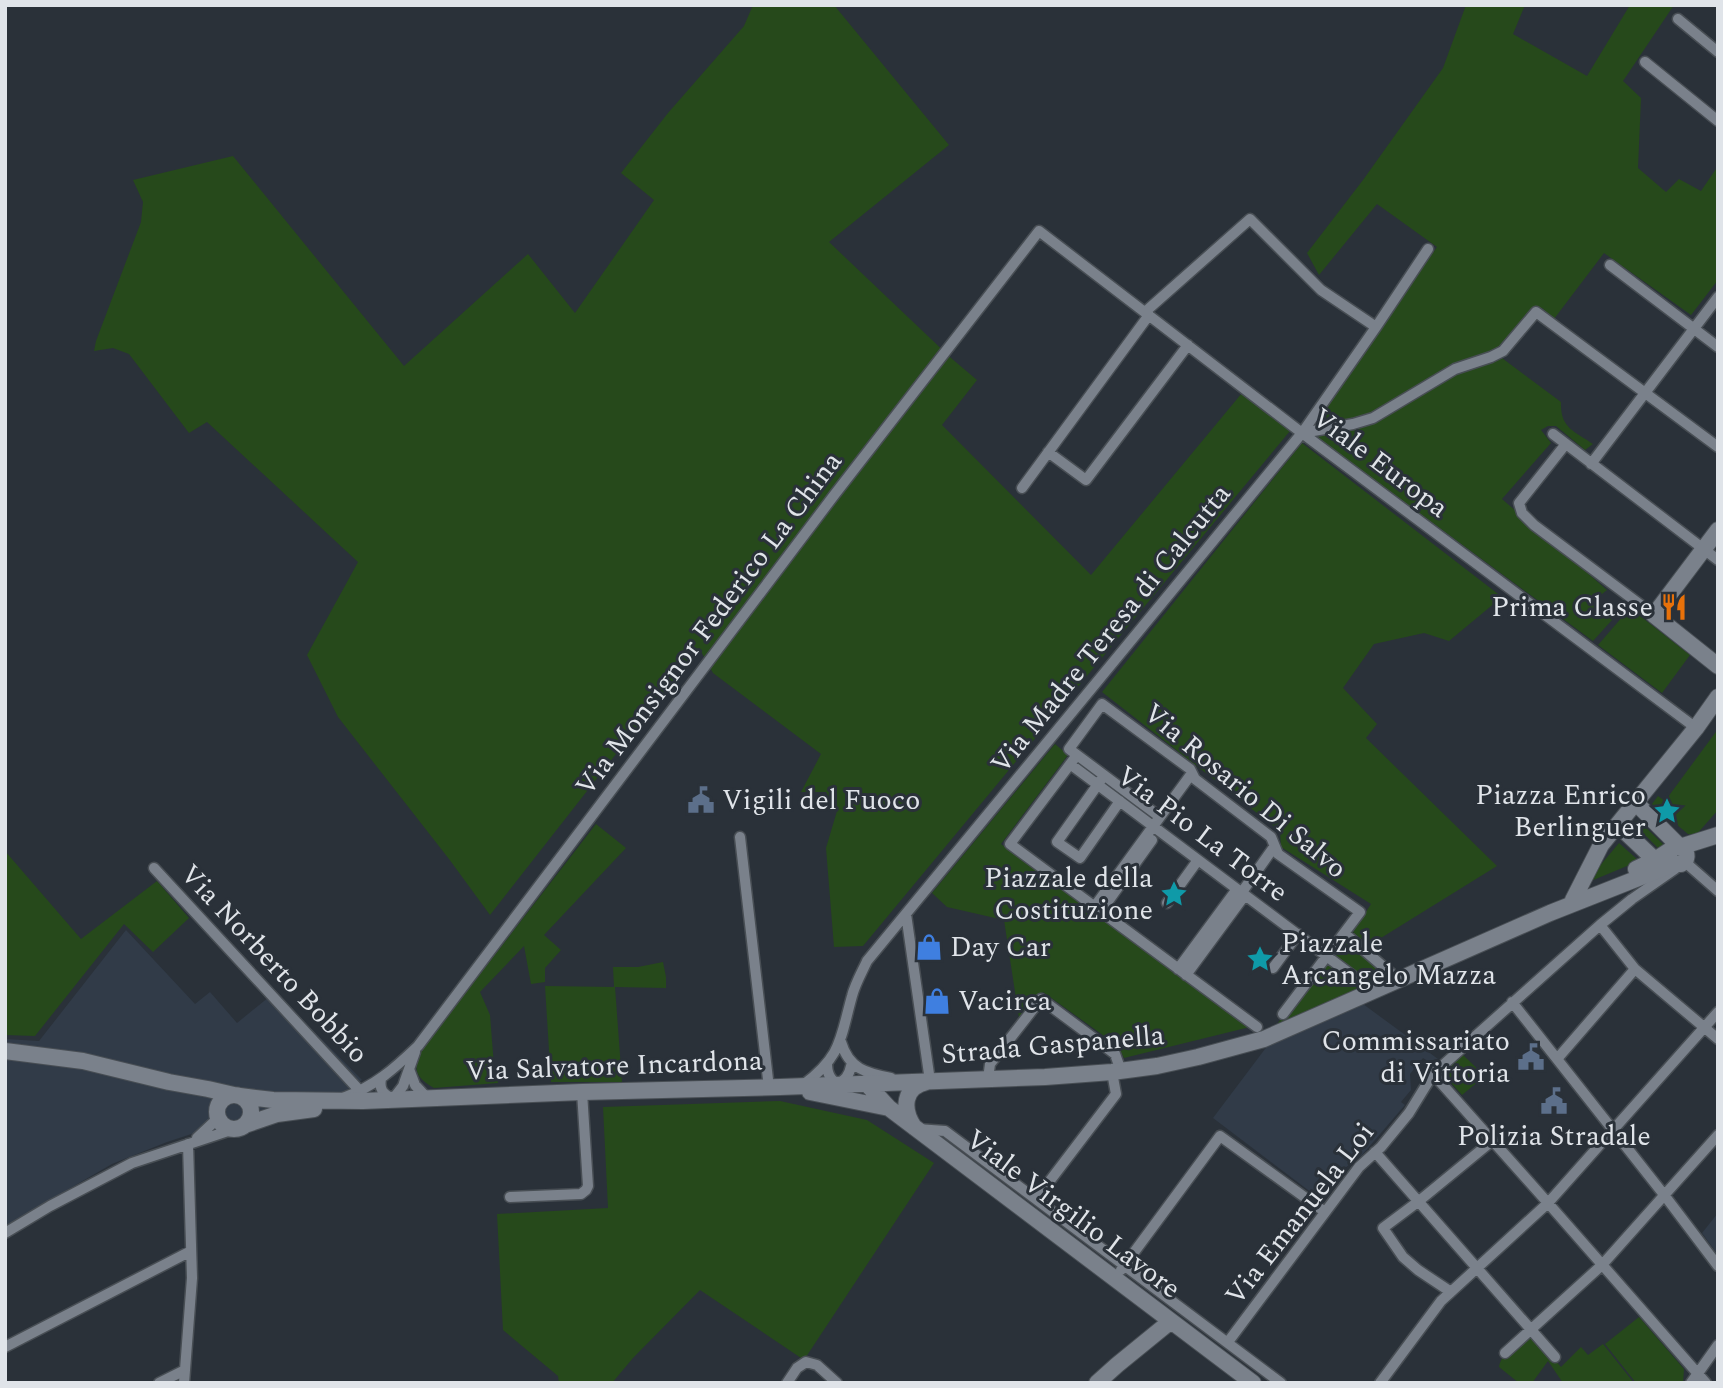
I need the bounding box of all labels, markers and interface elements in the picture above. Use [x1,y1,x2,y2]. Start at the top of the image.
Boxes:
street label: Viale Europa [1302,397,1458,529]
street label: Via Monsignor Federico La China [565,442,853,805]
street label: Via Madre Teresa di Calcutta [980,474,1242,783]
place label: Prima Classe [1491,586,1653,629]
restaurant icon: Prima Classe [1659,592,1689,622]
street label: Via Rosario Di Salvo [1134,693,1356,889]
street label: Via Pio La Torre [1107,755,1297,913]
place label: Piazza Enrico Berlinguer [1475,774,1646,849]
place label: Vigili del Fuoco [722,779,920,822]
public building icon: Vigili del Fuoco [686,785,716,815]
place icon: Piazza Enrico Berlinguer [1652,796,1682,826]
street label: Via Norberto Bobbio [170,854,378,1074]
place label: Piazzale della Costituzione [984,857,1153,932]
place icon: Piazzale della Costituzione [1159,879,1189,909]
place label: Piazzale Arcangelo Mazza [1281,922,1497,997]
place label: Day Car [950,926,1051,969]
shop icon: Day Car [914,932,944,962]
place icon: Piazzale Arcangelo Mazza [1245,944,1275,974]
place label: Vacirca [958,980,1052,1023]
shop icon: Vacirca [922,986,952,1016]
street label: Strada Gaspanella [940,1014,1167,1076]
place label: Commissariato di Vittoria [1322,1020,1510,1095]
street label: Via Salvatore Incardona [465,1039,764,1093]
public building icon: Commissariato di Vittoria [1516,1042,1546,1072]
public building icon: Polizia Stradale [1539,1086,1569,1116]
street label: Via Emanuela Loi [1215,1113,1385,1315]
place label: Polizia Stradale [1457,1115,1651,1158]
street label: Viale Virgilio Lavore [956,1119,1190,1309]

